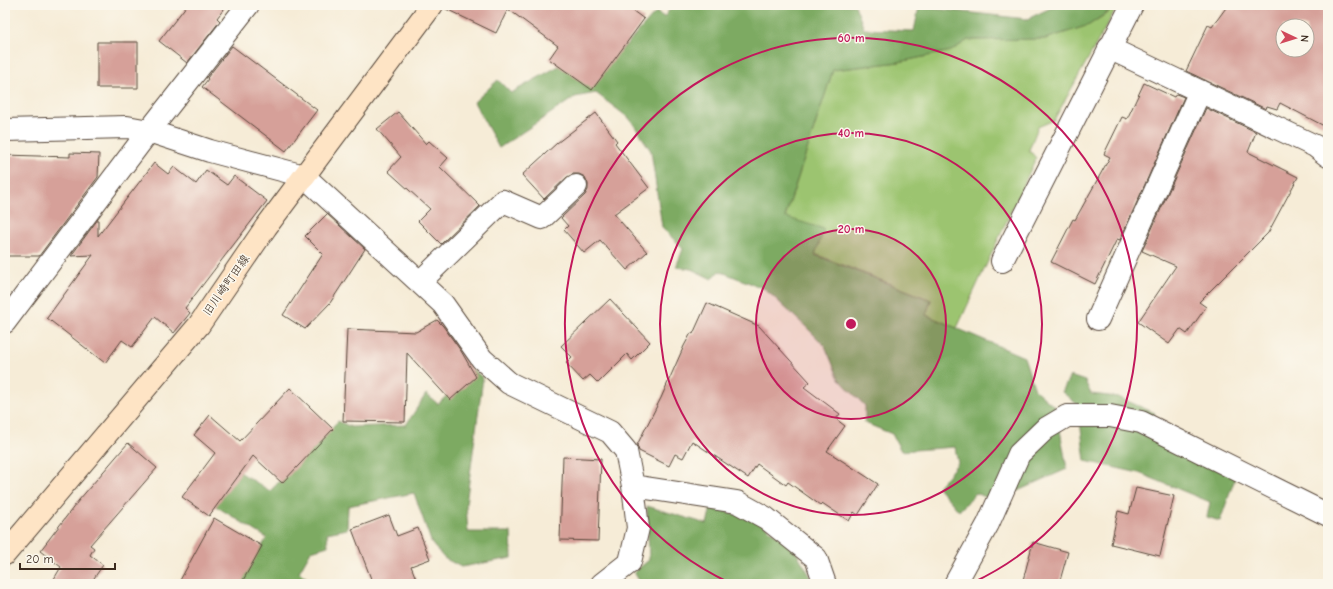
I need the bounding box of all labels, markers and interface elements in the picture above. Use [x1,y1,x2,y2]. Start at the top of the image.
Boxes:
north arrow [1275,18,1315,58]
text: 60 m [838,31,864,45]
text: N [1298,35,1311,43]
text: 40 m [838,126,864,140]
text: 20 m [838,222,864,236]
street label: 旧川崎町田線 [200,251,252,319]
centre of rings [844,317,858,331]
scale bar [20,545,115,571]
text: 20 m [26,552,54,566]

